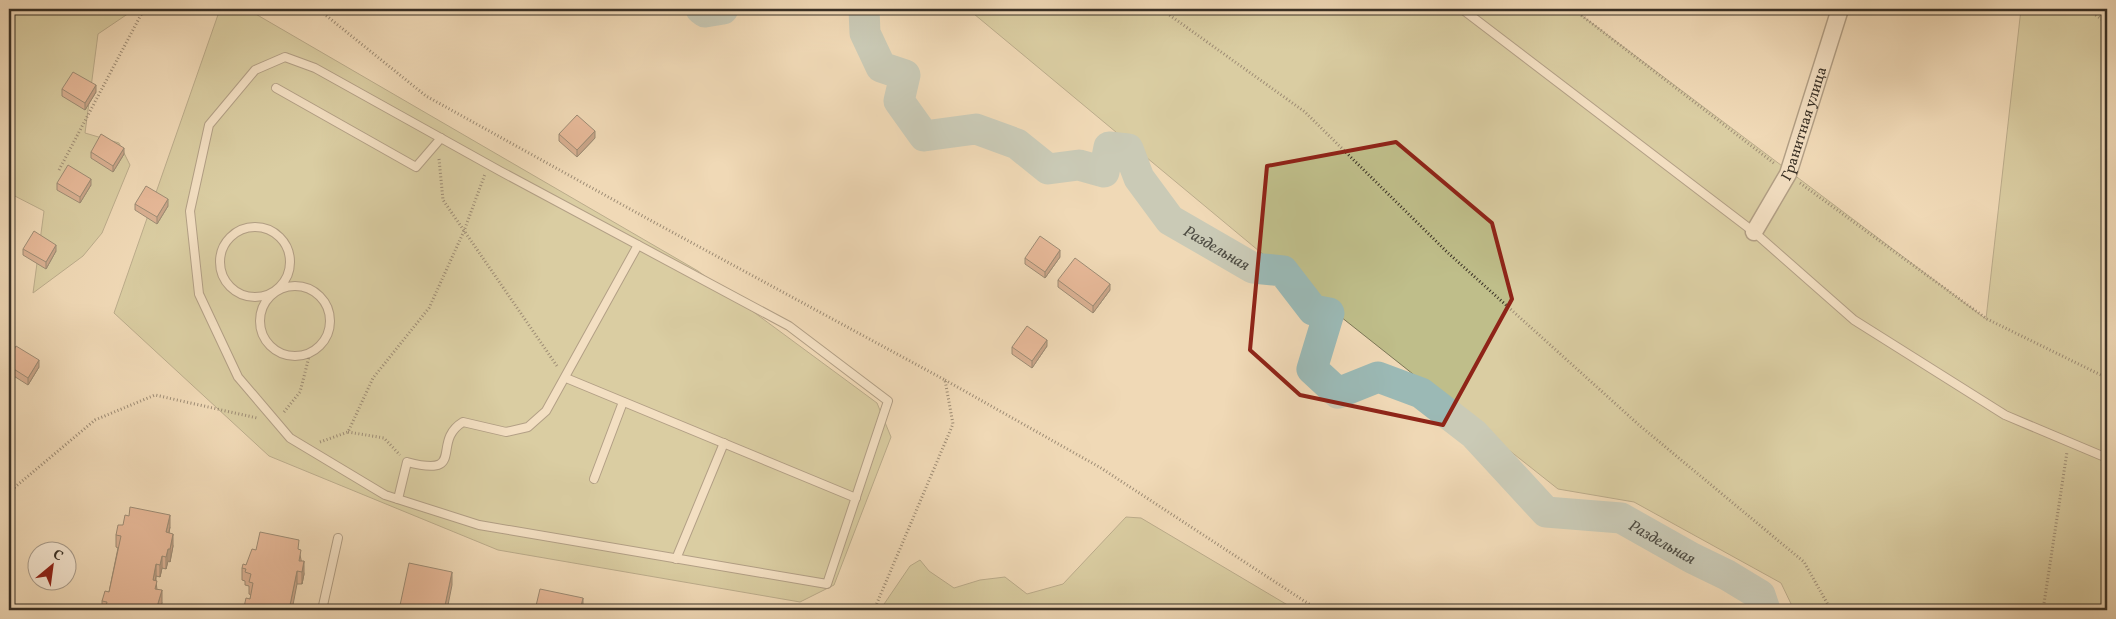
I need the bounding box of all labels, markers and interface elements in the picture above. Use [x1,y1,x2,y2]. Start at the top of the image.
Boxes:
street label: Гранитная улица [1777,64,1833,186]
water label: Раздельная [1179,221,1253,277]
water label: Раздельная [1624,516,1699,571]
north arrow [28,542,78,592]
text: С [49,545,66,566]

